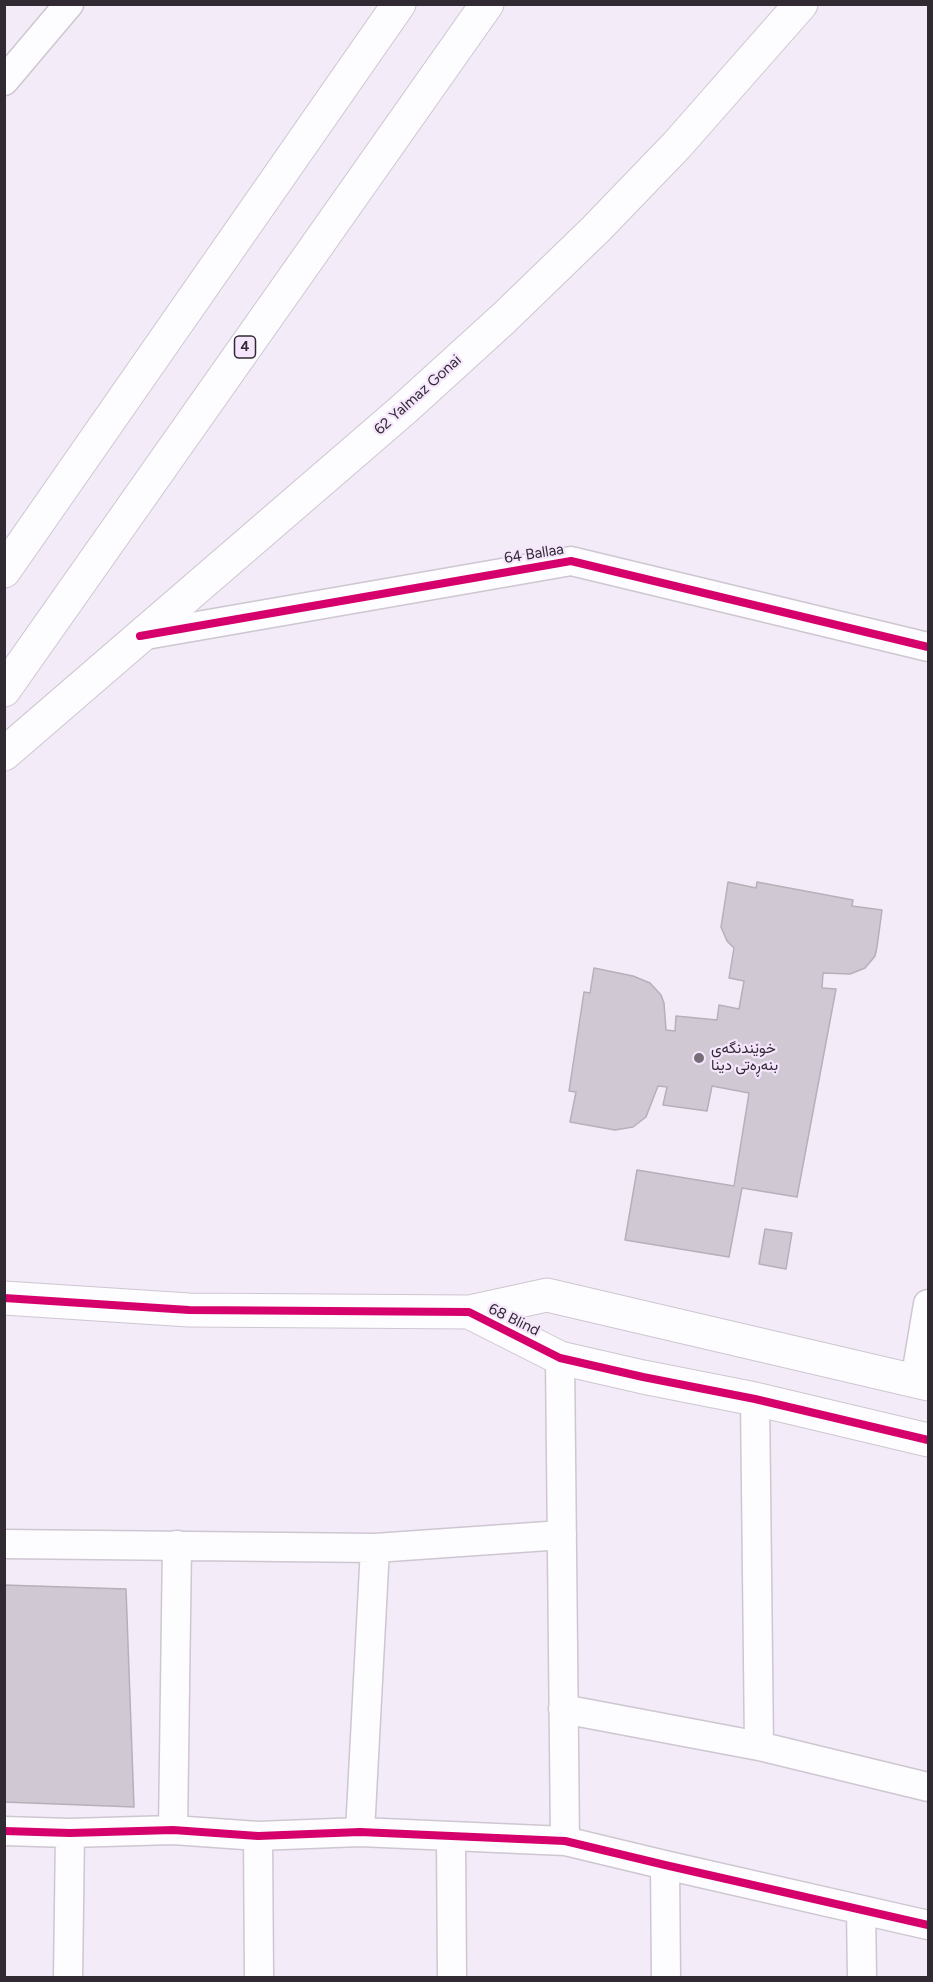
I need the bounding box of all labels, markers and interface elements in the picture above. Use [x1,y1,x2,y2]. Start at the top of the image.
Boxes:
road number: 4 [234,336,256,358]
street label: 62 Yalmaz Gonai [371,351,465,439]
street label: 64 Ballaa [503,540,565,568]
place label: خوێندنگەی بنەڕەتی دینا [711,1040,778,1075]
marker: خوێندنگەی بنەڕەتی دینا [692,1051,706,1065]
street label: 68 Blind [486,1300,542,1340]

